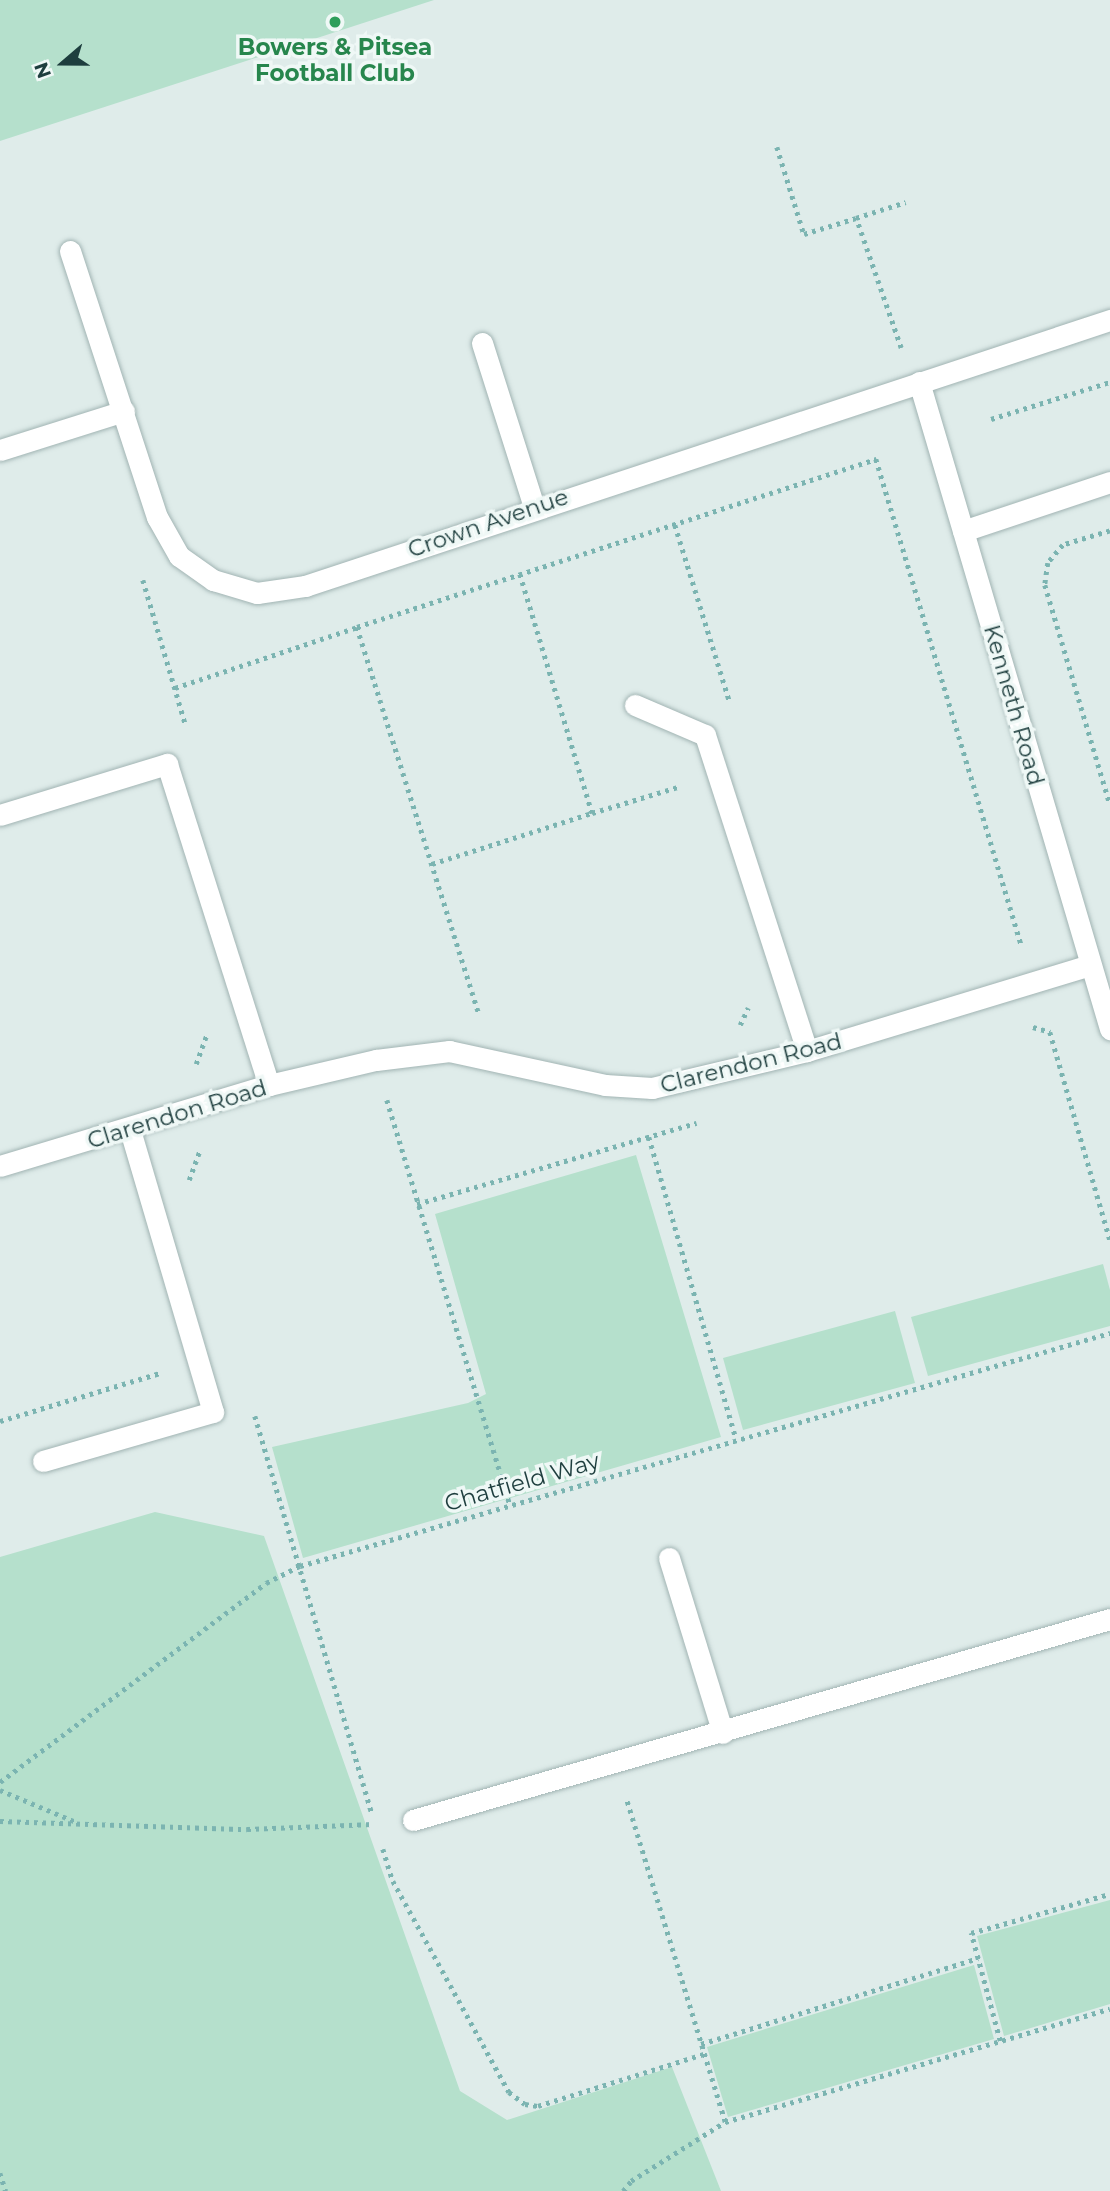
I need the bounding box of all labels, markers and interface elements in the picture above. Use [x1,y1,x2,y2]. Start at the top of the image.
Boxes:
marker: Bowers & Pitsea Football Club [327,14,343,30]
north arrow [28,28,98,98]
place label: Bowers & Pitsea Football Club [238,33,432,87]
text: N [29,59,56,82]
street label: Crown Avenue [404,483,572,563]
street label: Kenneth Road [978,622,1050,788]
street label: Clarendon Road [657,1027,845,1099]
street label: Clarendon Road [84,1074,270,1154]
street label: Chatfield Way [441,1447,603,1517]

